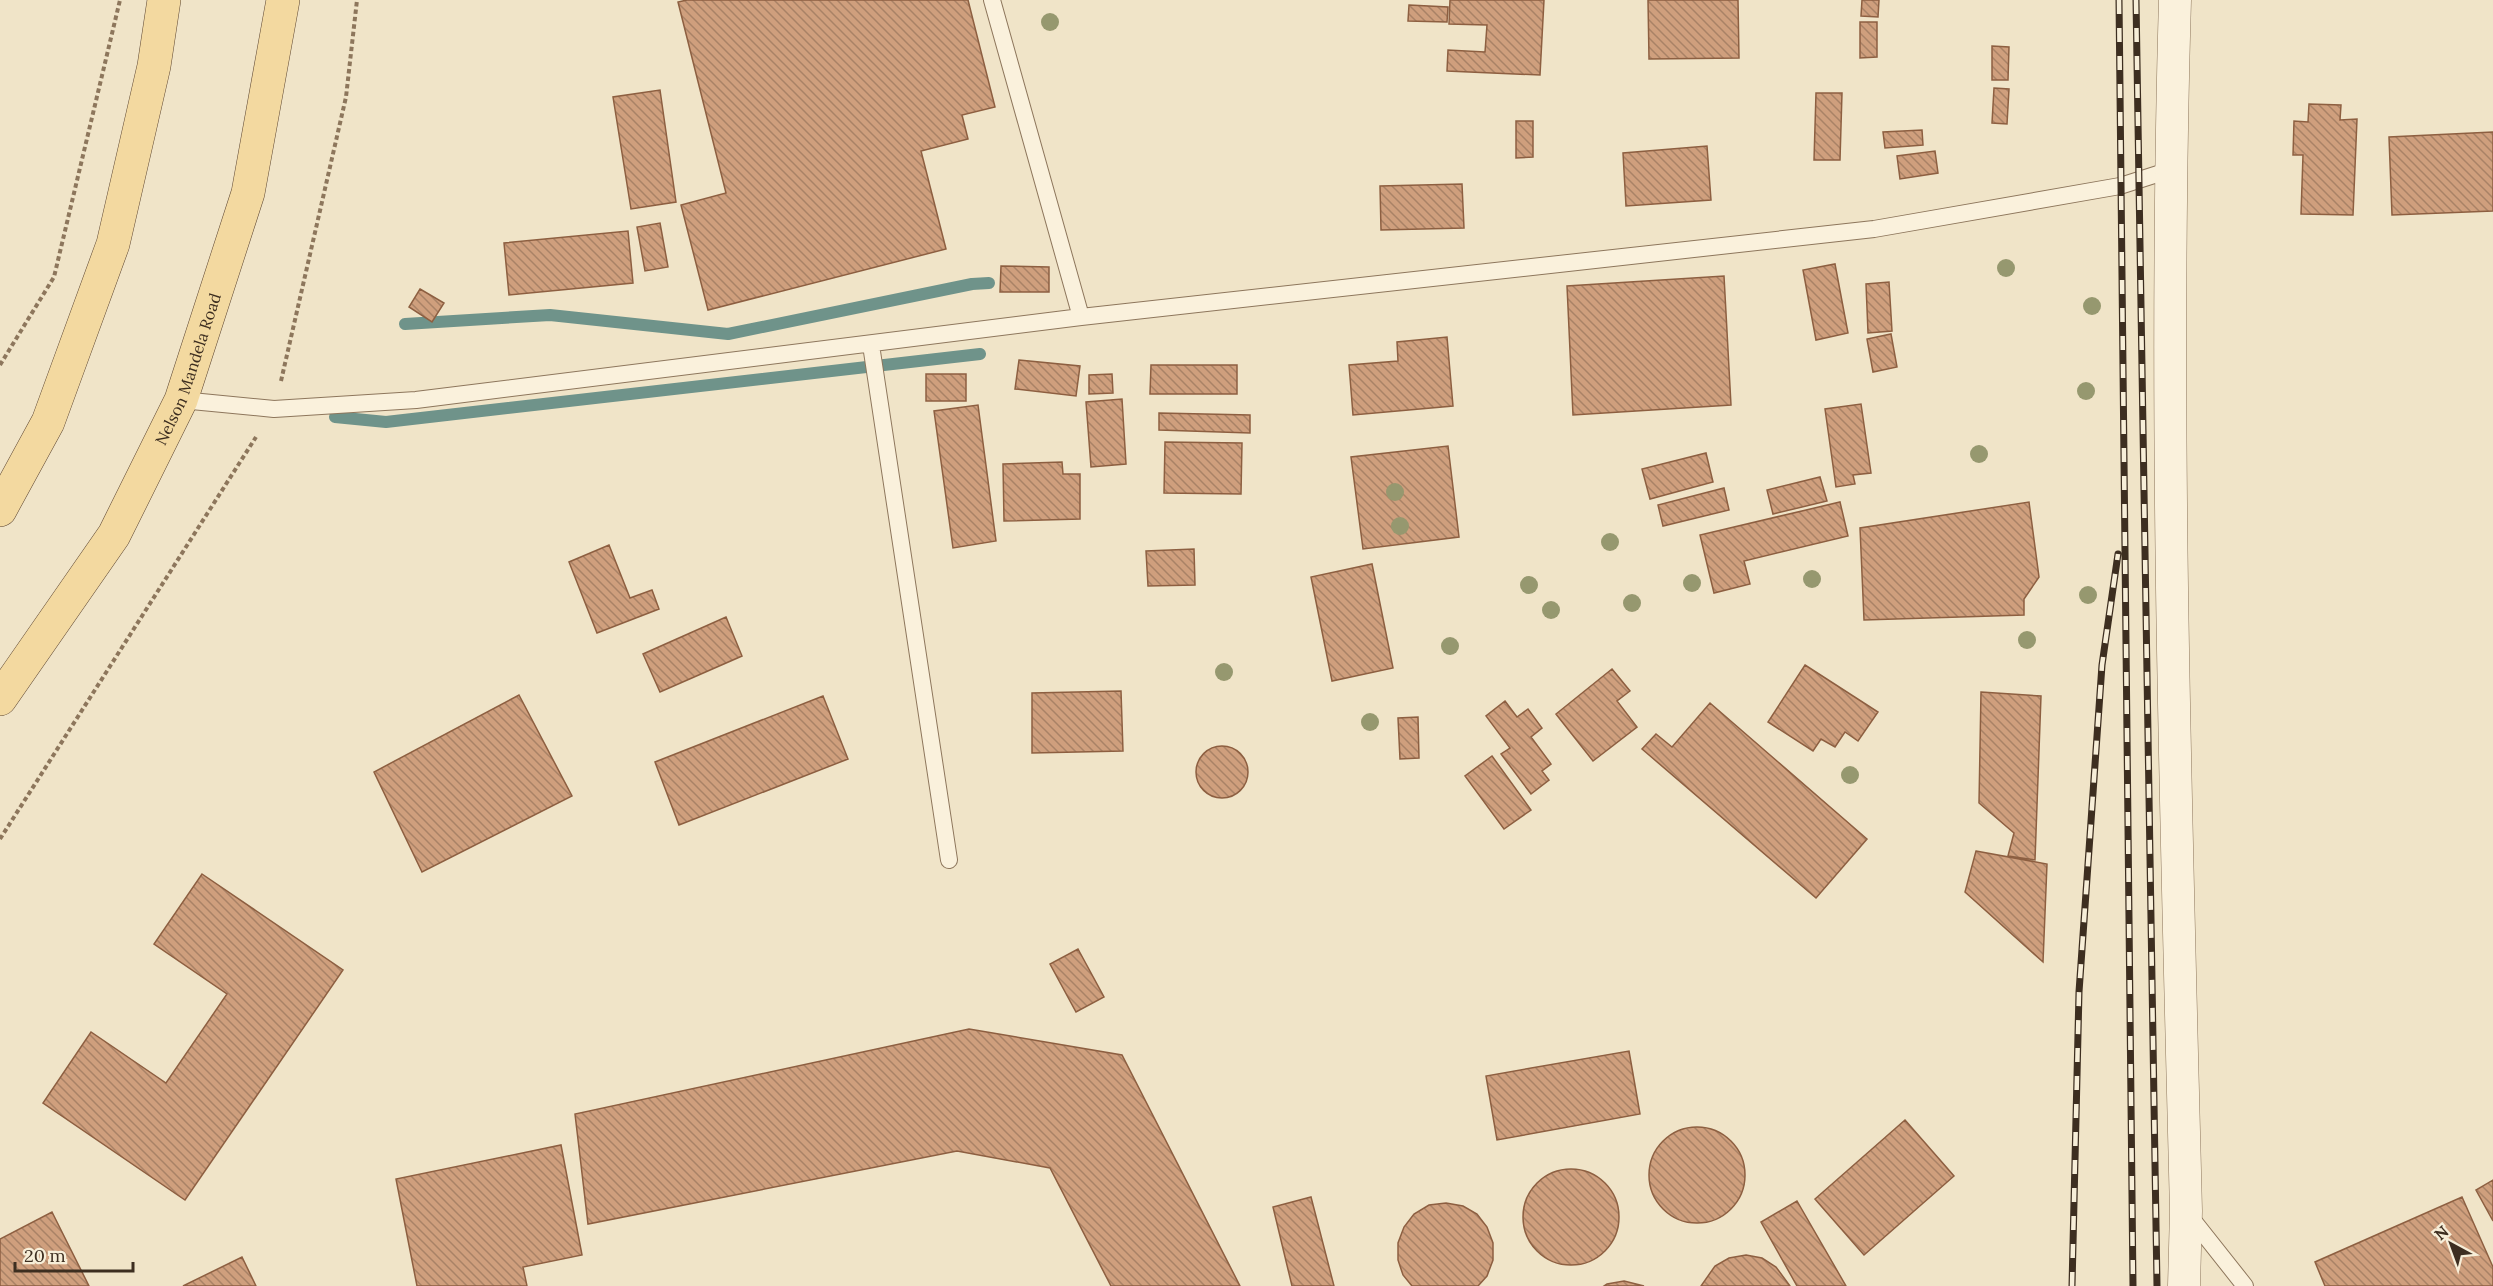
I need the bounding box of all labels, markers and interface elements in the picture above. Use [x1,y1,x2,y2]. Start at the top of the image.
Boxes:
street label: Nelson Mandela Road [150,290,225,448]
north arrow [2421,1214,2481,1274]
text: N [2430,1221,2452,1244]
scale bar [15,1235,134,1273]
text: 20 m [24,1244,66,1267]

